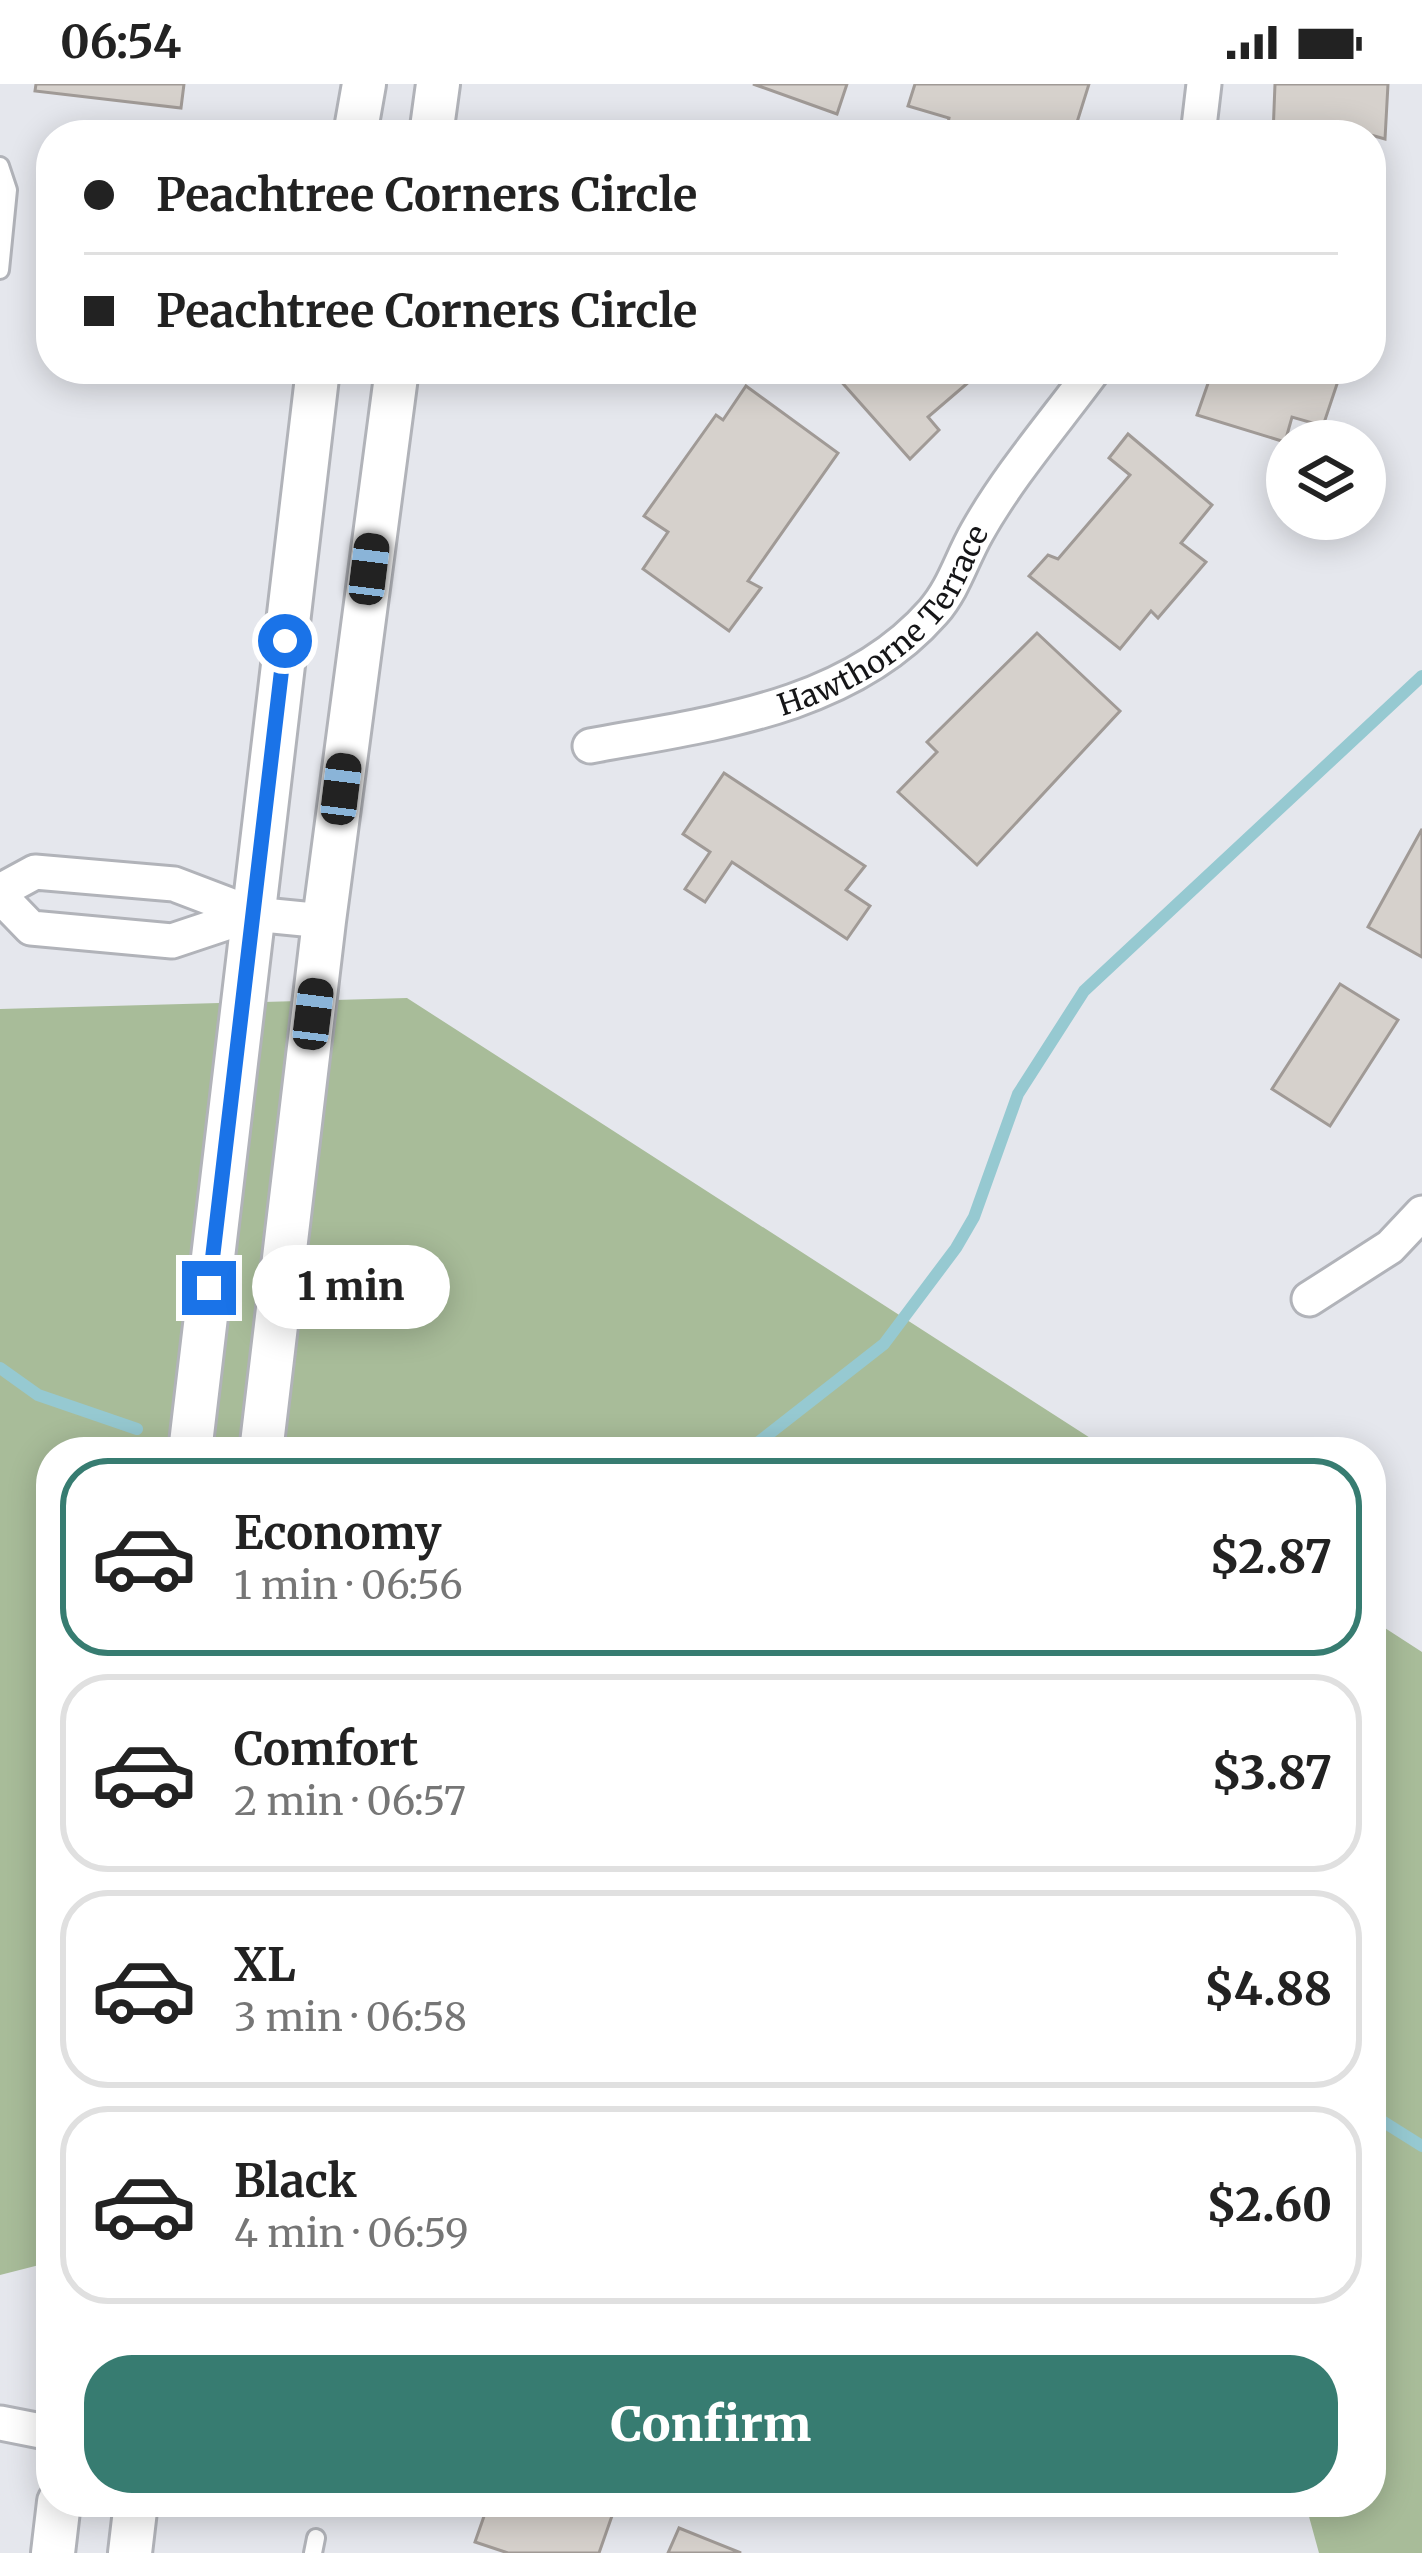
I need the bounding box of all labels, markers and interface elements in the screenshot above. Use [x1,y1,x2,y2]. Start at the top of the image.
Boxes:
text: 06:54 [60,14,181,70]
text: Peachtree Corners Circle [156,167,697,223]
text: Peachtree Corners Circle [156,283,697,339]
map controls [1266,420,1386,540]
button: layers [1266,420,1386,540]
street label: Hawthorne Terrace [773,518,996,724]
car [347,531,391,607]
route start [258,614,312,668]
car [319,751,363,827]
car [291,976,335,1052]
callout: 1 min [251,1246,449,1330]
route end [182,1261,236,1315]
text: 1 min [298,1262,404,1311]
icon: car [90,1503,198,1611]
text: Economy [234,1505,442,1561]
text: $2.87 [1209,1529,1332,1585]
text: 1 min · 06:56 [234,1561,463,1610]
icon: car [90,1719,198,1827]
text: Comfort [234,1721,418,1777]
text: $3.87 [1211,1745,1332,1801]
text: 2 min · 06:57 [234,1777,466,1826]
icon: car [90,1935,198,2043]
text: XL [234,1937,296,1993]
text: $4.88 [1204,1961,1332,2017]
text: 3 min · 06:58 [234,1993,467,2042]
icon: car [90,2151,198,2259]
text: Black [234,2153,357,2209]
text: $2.60 [1206,2177,1332,2233]
text: 4 min · 06:59 [234,2209,469,2258]
button: Confirm [84,2355,1338,2493]

